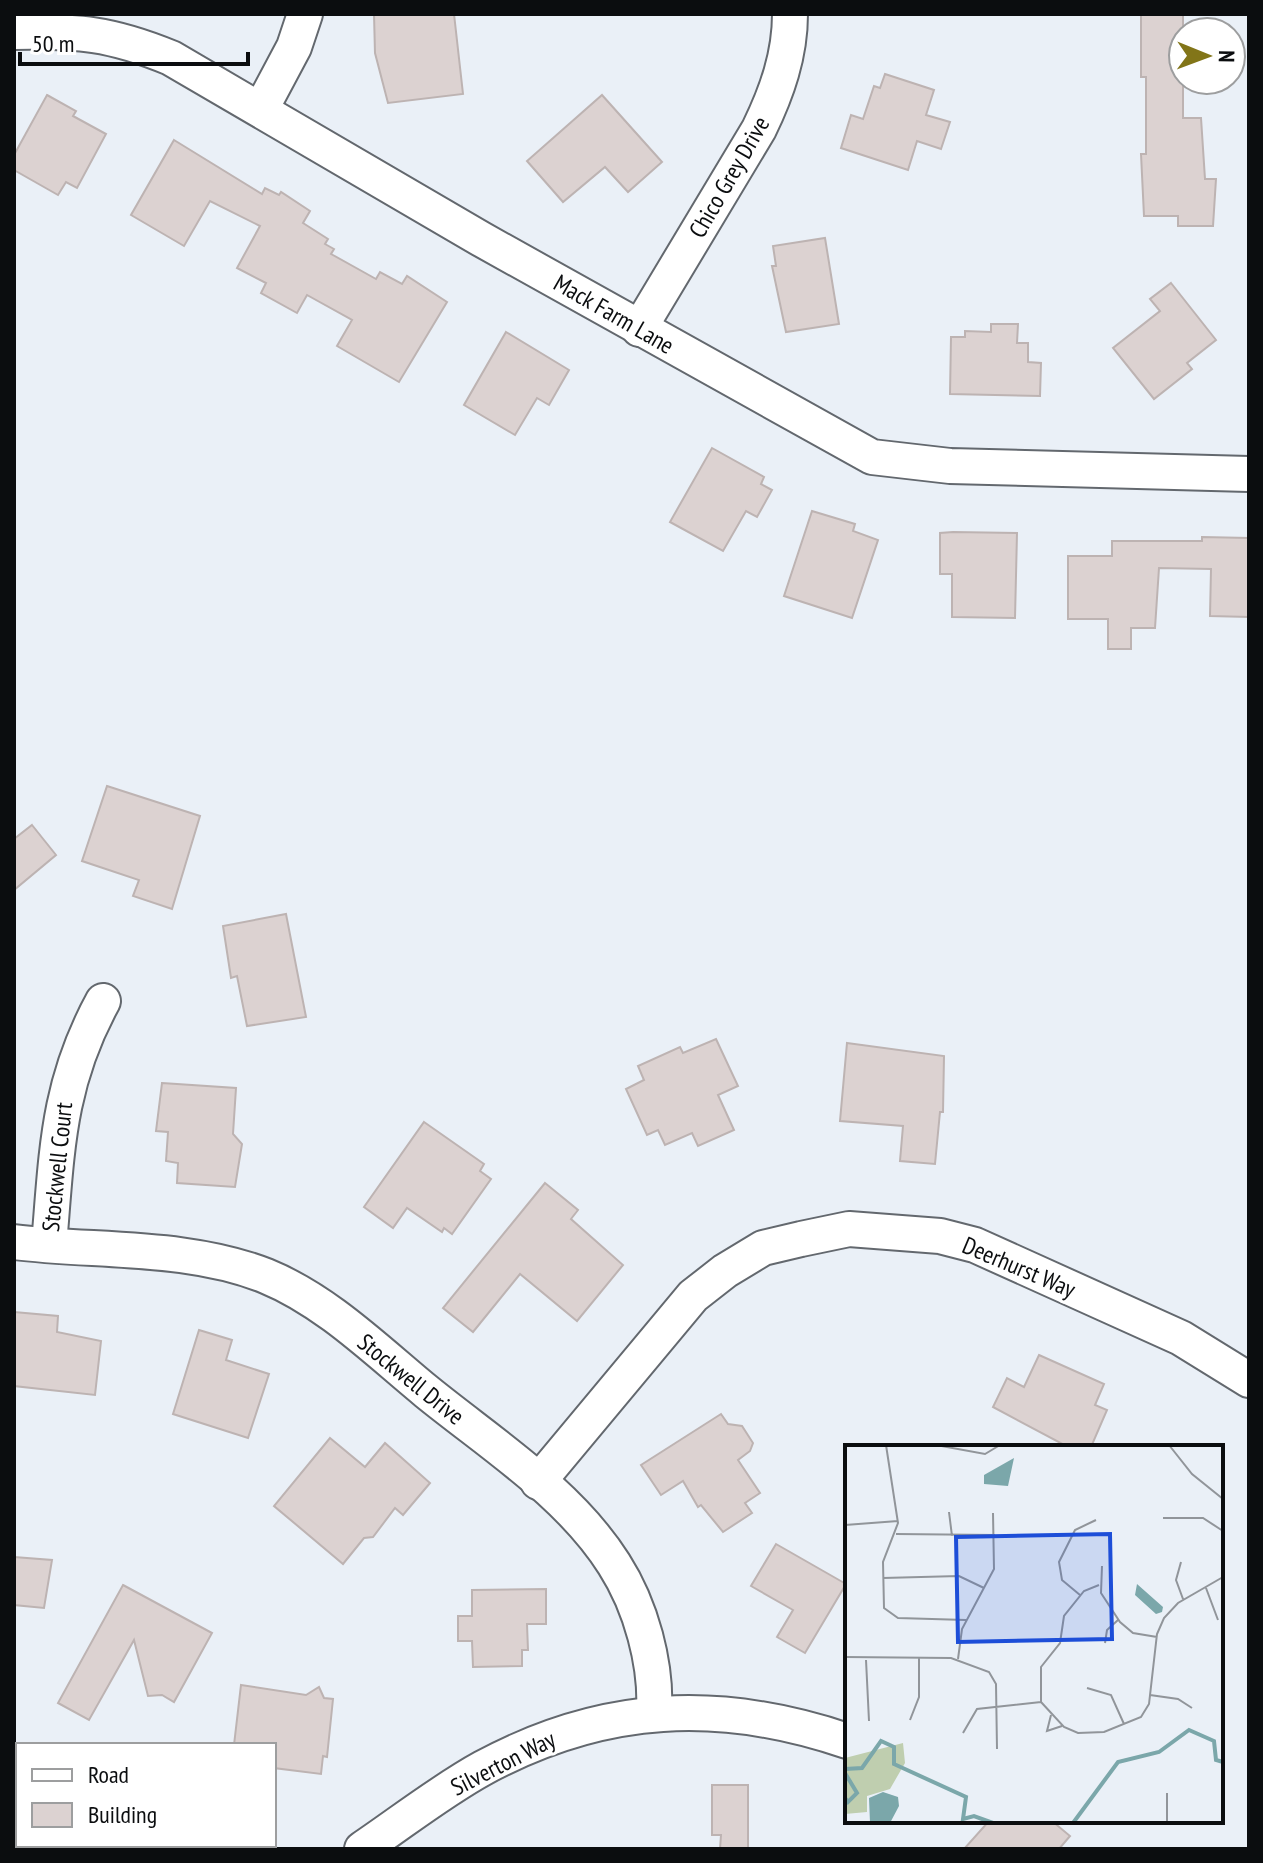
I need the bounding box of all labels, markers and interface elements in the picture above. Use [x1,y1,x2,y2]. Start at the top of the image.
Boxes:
scale bar [20,16,248,66]
north arrow [1167,16,1247,96]
text: 50 m [32,28,74,59]
text: N [1213,50,1241,63]
street label: Chico Grey Drive [682,111,776,243]
street label: Mack Farm Lane [548,267,680,361]
street label: Stockwell Court [35,1100,79,1233]
street label: Deerhurst Way [958,1229,1080,1305]
street label: Stockwell Drive [351,1326,471,1432]
inset map [845,1445,1223,1823]
street label: Silverton Way [445,1723,561,1803]
legend [16,1743,276,1847]
text: Road [88,1759,129,1790]
text: Building [88,1799,157,1830]

